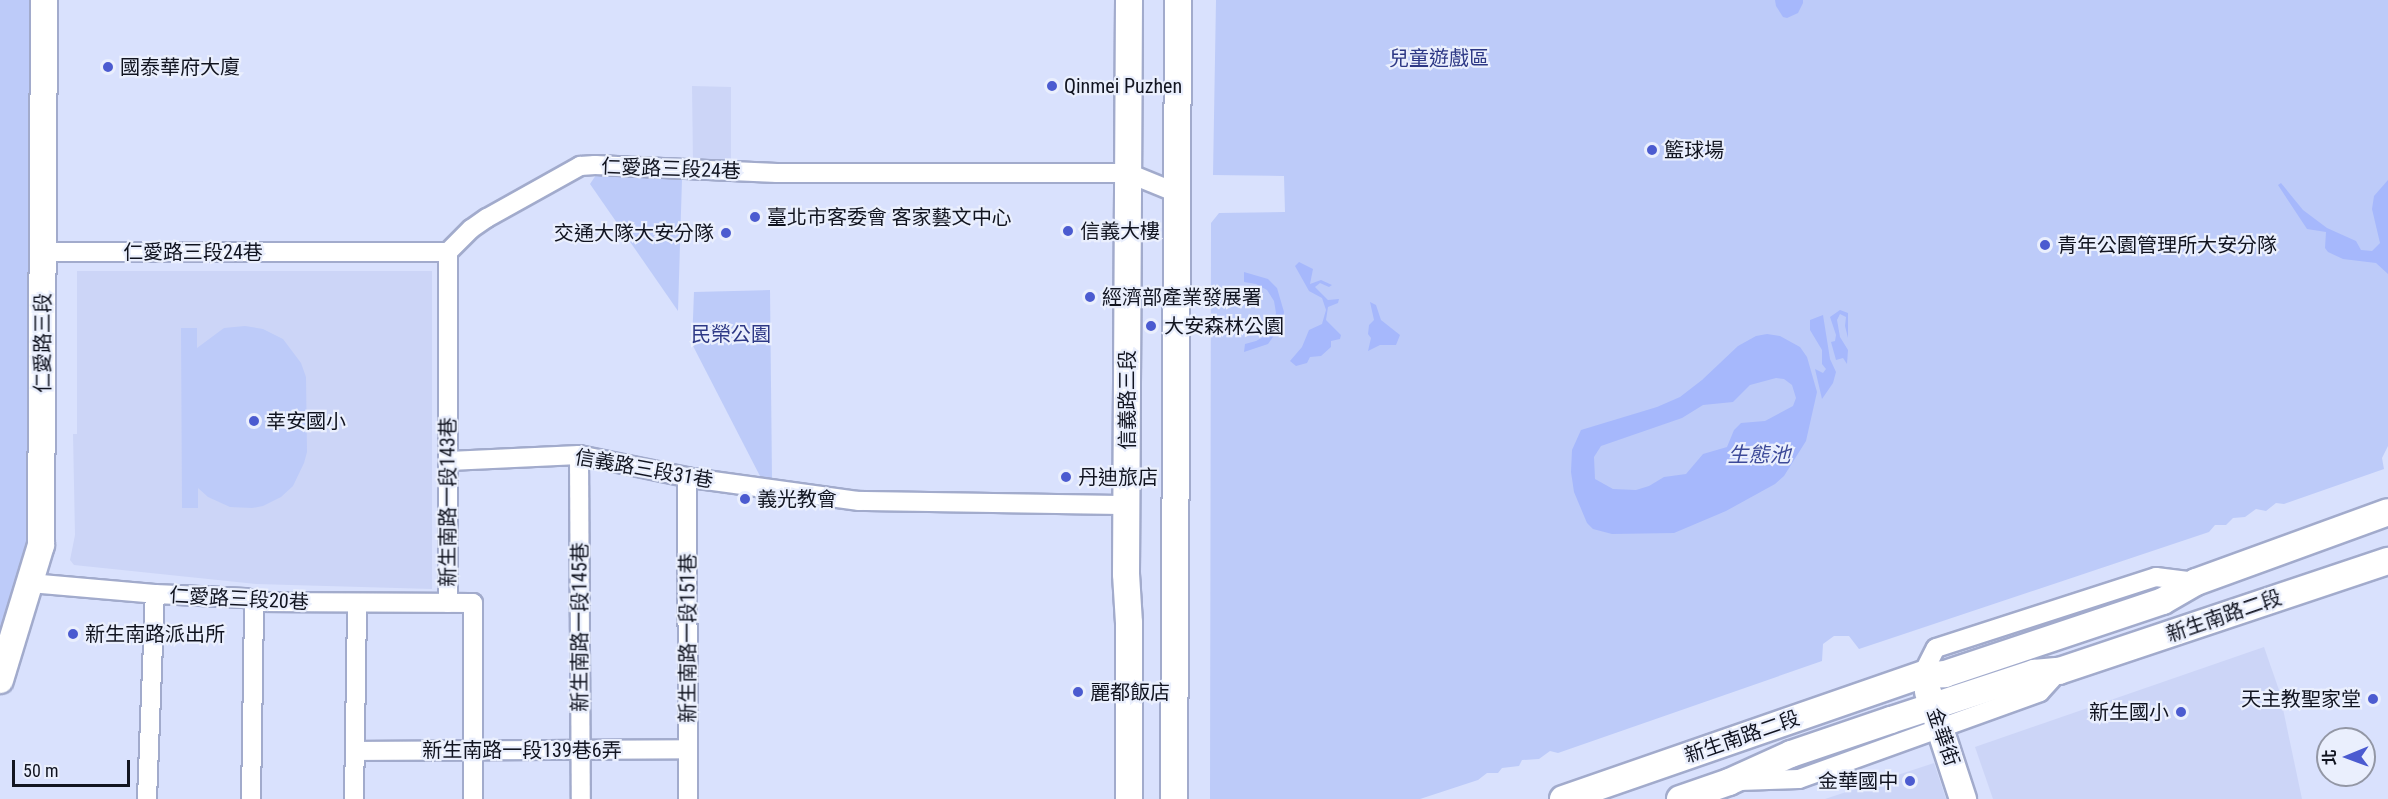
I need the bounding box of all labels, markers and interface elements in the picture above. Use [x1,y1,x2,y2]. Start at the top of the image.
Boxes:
park label: 兒童遊戲區 [1389,46,1489,70]
place label: 國泰華府大廈 [120,55,240,79]
marker: 國泰華府大廈 [101,60,115,74]
place label: Qinmei Puzhen [1064,74,1182,98]
marker: Qinmei Puzhen [1045,79,1059,93]
place label: 籃球場 [1664,138,1724,162]
marker: 籃球場 [1645,143,1659,157]
street label: 仁愛路三段24巷 [601,155,741,183]
place label: 臺北市客委會 客家藝文中心 [767,205,1012,229]
marker: 臺北市客委會 客家藝文中心 [748,210,762,224]
place label: 信義大樓 [1080,219,1160,243]
place label: 交通大隊大安分隊 [554,221,714,245]
marker: 信義大樓 [1061,224,1075,238]
marker: 交通大隊大安分隊 [719,226,733,240]
place label: 青年公園管理所大安分隊 [2057,233,2277,257]
marker: 青年公園管理所大安分隊 [2038,238,2052,252]
street label: 仁愛路三段24巷 [123,240,263,264]
place label: 經濟部產業發展署 [1102,285,1262,309]
marker: 經濟部產業發展署 [1083,290,1097,304]
street label: 仁愛路三段 [31,293,55,393]
place label: 大安森林公園 [1164,314,1284,338]
marker: 大安森林公園 [1142,317,1160,335]
park label: 民榮公園 [691,322,771,346]
street label: 信義路三段 [1115,350,1139,450]
place label: 幸安國小 [266,409,346,433]
marker: 幸安國小 [247,414,261,428]
street label: 新生南路一段143巷 [436,417,460,587]
water label: 生態池 [1728,442,1790,468]
street label: 信義路三段31巷 [573,445,715,493]
place label: 丹迪旅店 [1078,465,1158,489]
marker: 丹迪旅店 [1059,470,1073,484]
place label: 義光教會 [757,487,837,511]
marker: 義光教會 [738,492,752,506]
street label: 新生南路一段145巷 [568,542,592,712]
street label: 新生南路一段151巷 [676,553,700,723]
street label: 仁愛路三段20巷 [169,583,309,615]
street label: 新生南路二段 [2163,585,2285,647]
place label: 新生南路派出所 [85,622,225,646]
marker: 新生南路派出所 [66,627,80,641]
place label: 麗都飯店 [1090,680,1170,704]
marker: 麗都飯店 [1071,685,1085,699]
place label: 天主教聖家堂 [2241,687,2361,711]
marker: 天主教聖家堂 [2366,692,2380,706]
place label: 新生國小 [2089,700,2169,724]
street label: 金華街 [1922,705,1964,769]
marker: 新生國小 [2174,705,2188,719]
street label: 新生南路二段 [1681,706,1803,768]
north arrow [2316,727,2376,787]
street label: 新生南路一段139巷6弄 [422,738,622,762]
scale bar [15,748,134,786]
text: 北 [2320,749,2339,765]
text: 50 m [23,760,58,781]
place label: 金華國中 [1818,769,1898,793]
marker: 金華國中 [1903,774,1917,788]

